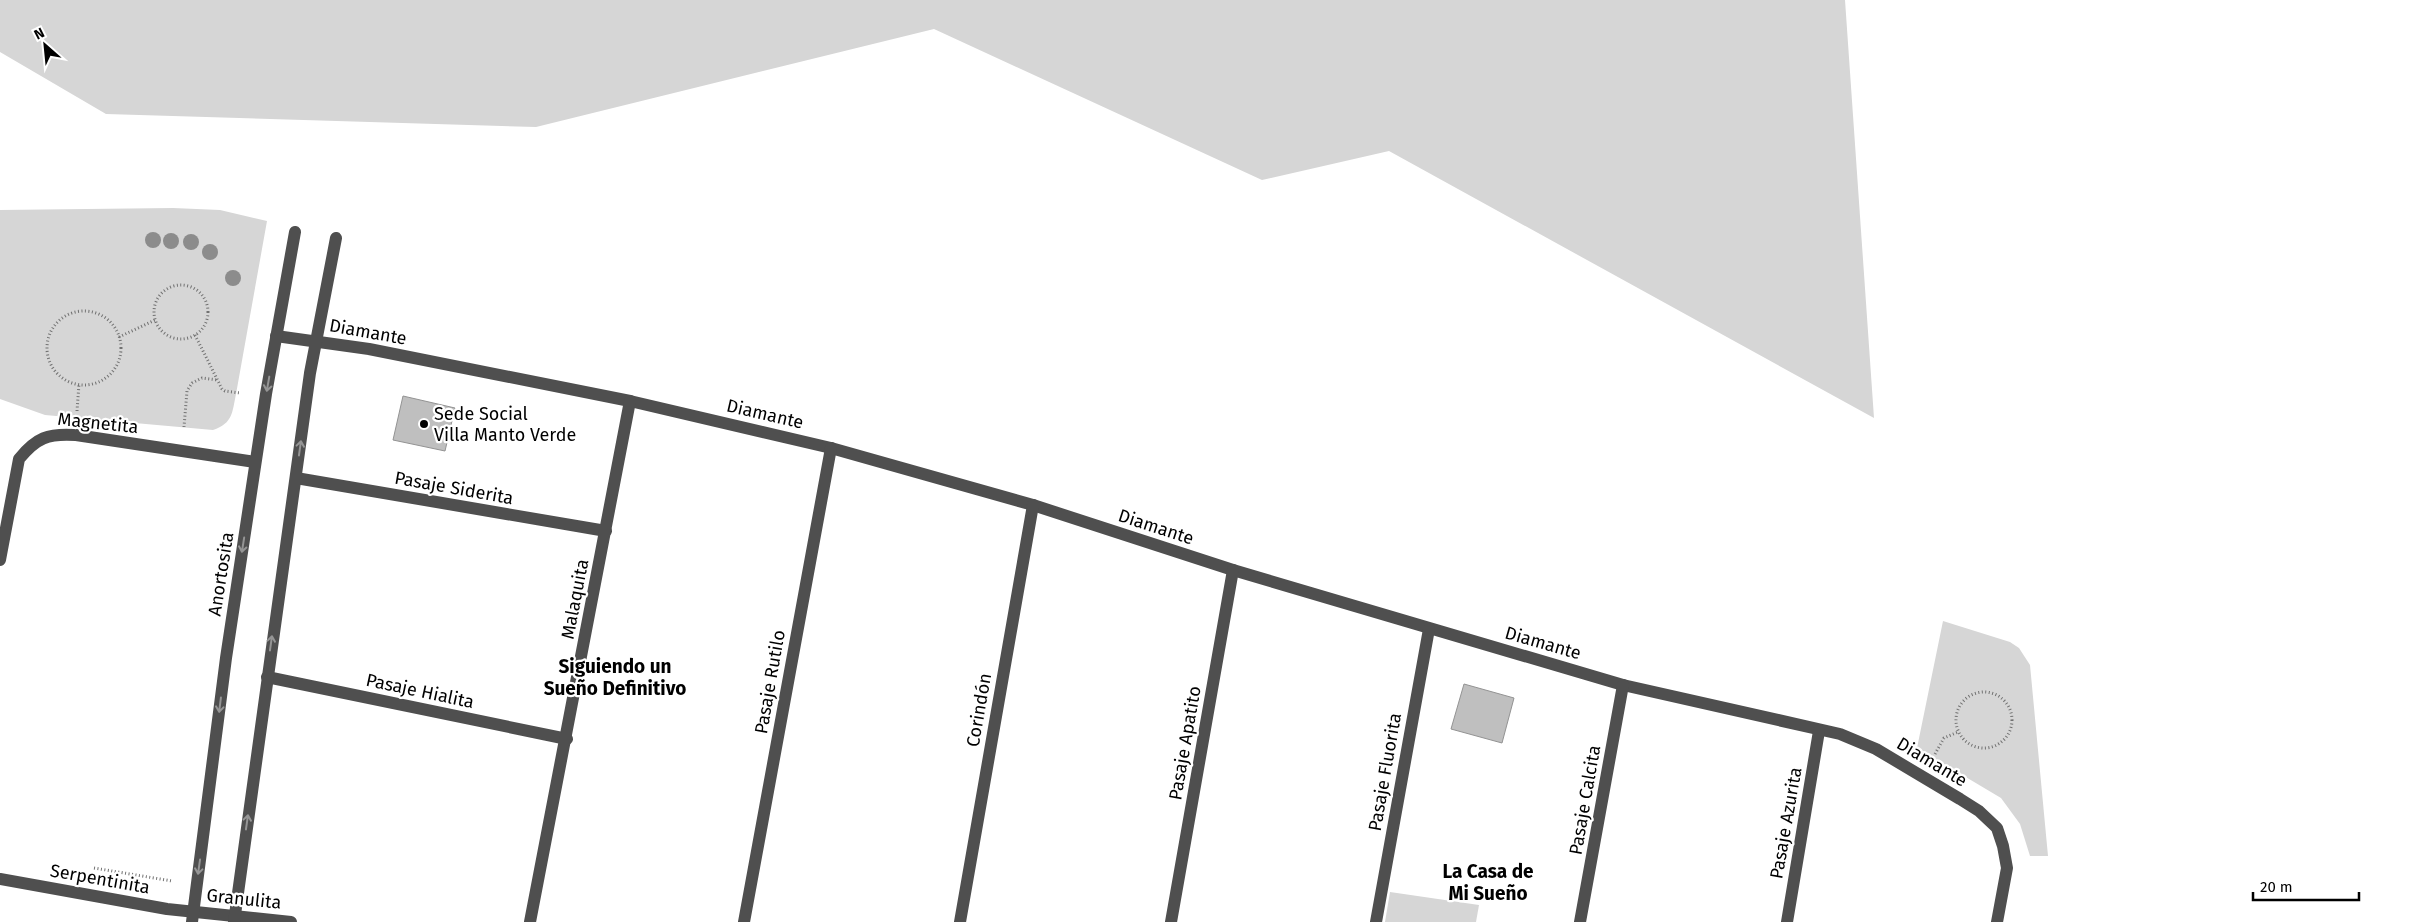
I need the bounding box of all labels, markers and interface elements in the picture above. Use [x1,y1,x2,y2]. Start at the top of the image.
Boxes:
north arrow [20,20,70,70]
text: N [31,24,47,44]
street label: Diamante [328,314,408,350]
one-way arrow [262,376,272,392]
street label: Diamante [724,394,806,434]
place label: Sede Social Villa Manto Verde [434,403,576,446]
street label: Magnetita [57,408,139,438]
marker: Sede Social Villa Manto Verde [418,418,430,430]
one-way arrow [295,440,305,456]
street label: Pasaje Siderita [393,467,515,509]
street label: Diamante [1115,504,1197,550]
street label: Anortosita [204,530,238,618]
one-way arrow [237,536,247,552]
street label: Malaquita [556,557,594,641]
street label: Diamante [1502,622,1584,664]
street label: Pasaje Rutilo [750,628,790,736]
one-way arrow [267,636,277,652]
district label: Siguiendo un Sueño Definitivo [544,655,686,700]
street label: Pasaje Hialita [364,669,476,713]
street label: Corindón [962,671,996,749]
street label: Pasaje Apatito [1164,684,1206,802]
one-way arrow [215,697,225,713]
street label: Pasaje Fluorita [1364,711,1406,833]
street label: Diamante [1893,732,1971,792]
street label: Pasaje Calcita [1565,743,1605,857]
street label: Pasaje Azurita [1765,765,1807,881]
one-way arrow [242,814,252,830]
one-way arrow [194,858,204,874]
street label: Serpentinita [48,859,152,899]
district label: La Casa de Mi Sueño [1442,860,1534,905]
scale bar [2253,870,2359,902]
text: 20 m [2260,878,2293,896]
street label: Granulita [206,884,282,914]

